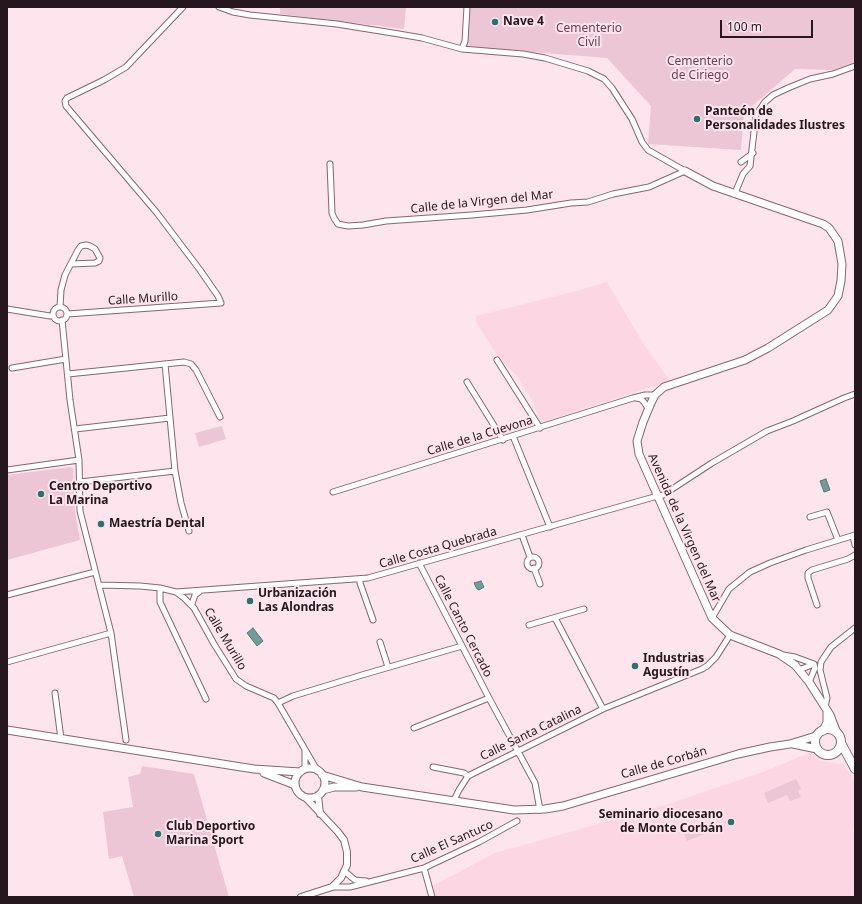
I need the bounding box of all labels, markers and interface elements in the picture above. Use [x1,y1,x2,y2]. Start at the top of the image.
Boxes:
scale bar [722,12,815,38]
place label: Nave 4 [503,15,544,29]
marker: Nave 4 [490,17,500,27]
text: 100 m [727,18,762,35]
park label: Cementerio Civil [556,22,622,50]
park label: Cementerio de Ciriego [667,55,733,83]
place label: Panteón de Personalidades Ilustres [705,105,845,133]
marker: Panteón de Personalidades Ilustres [692,114,702,124]
street label: Calle de la Virgen del Mar [410,187,554,217]
street label: Calle Murillo [107,289,179,309]
street label: Calle de la Cuevona [425,413,535,459]
street label: Avenida de la Virgen del Mar [645,451,723,605]
place label: Centro Deportivo La Marina [49,480,152,508]
marker: Centro Deportivo La Marina [36,489,46,499]
place label: Maestría Dental [109,517,205,531]
marker: Maestría Dental [96,519,106,529]
street label: Calle Costa Quebrada [378,524,498,572]
street label: Calle Canto Cercado [431,572,495,680]
place label: Urbanización Las Alondras [258,587,337,615]
marker: Urbanización Las Alondras [245,596,255,606]
street label: Calle Murillo [201,605,249,673]
place label: Industrias Agustín [643,652,704,680]
marker: Industrias Agustín [630,661,640,671]
street label: Calle Santa Catalina [478,702,584,764]
street label: Calle de Corbán [619,744,709,782]
place label: Seminario diocesano de Monte Corbán [599,808,723,836]
street label: Calle El Santuco [409,817,495,867]
marker: Seminario diocesano de Monte Corbán [726,817,736,827]
place label: Club Deportivo Marina Sport [166,820,255,848]
marker: Club Deportivo Marina Sport [153,829,163,839]

